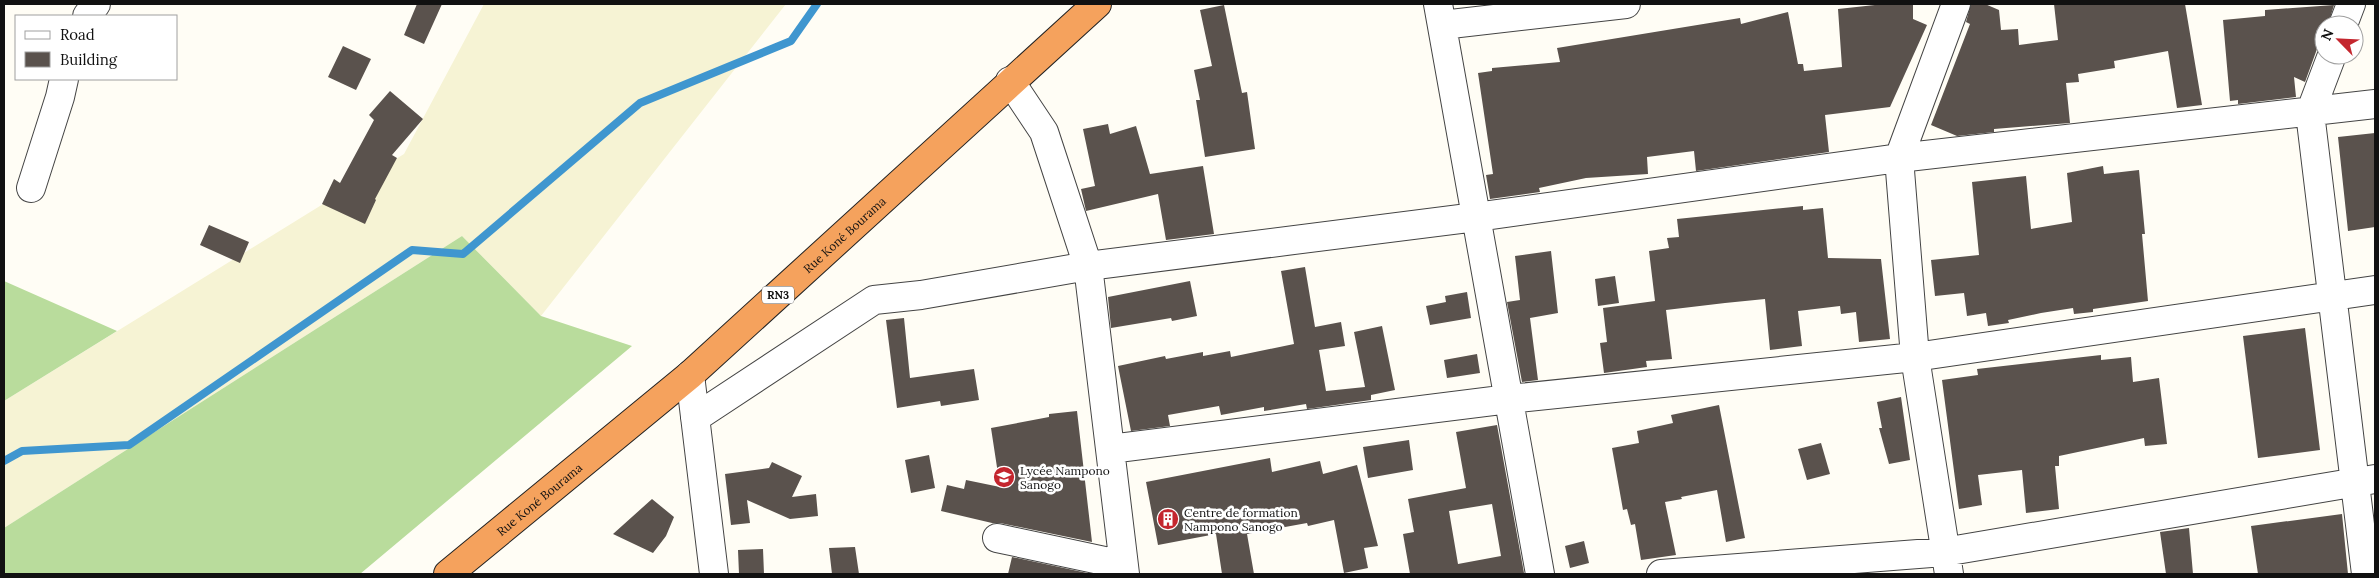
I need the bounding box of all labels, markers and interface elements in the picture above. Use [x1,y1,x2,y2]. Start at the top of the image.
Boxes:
legend [15,15,178,80]
north arrow [2314,15,2364,65]
text: Road [60,25,95,44]
text: N [2317,26,2338,43]
text: Building [60,50,118,69]
street label: Rue Koné Bourama [800,193,889,276]
road number: RN3 [762,286,794,304]
street label: Rue Koné Bourama [493,459,585,539]
place label: Lycée Nampono Sanogo [1020,463,1110,492]
school or university icon: Lycée Nampono Sanogo [992,465,1016,489]
place label: Centre de formation Nampono Sanogo [1184,505,1298,534]
building icon: Centre de formation Nampono Sanogo [1156,507,1180,531]

